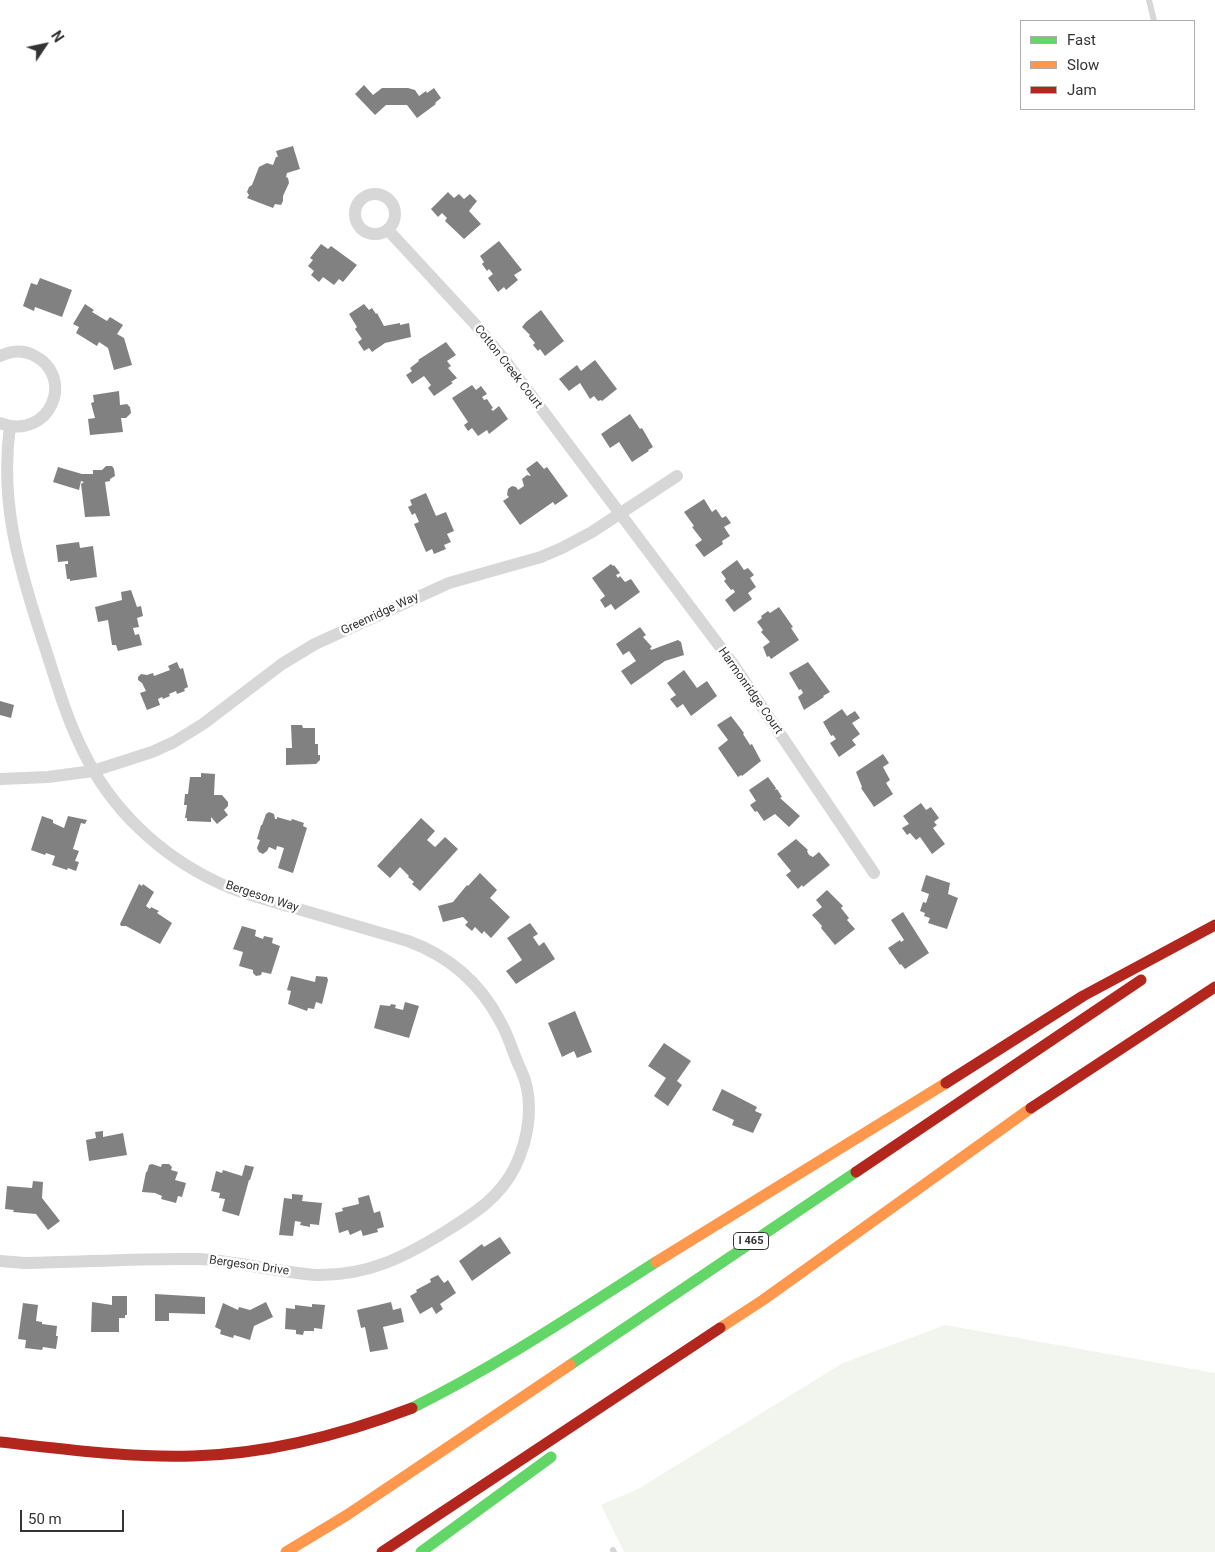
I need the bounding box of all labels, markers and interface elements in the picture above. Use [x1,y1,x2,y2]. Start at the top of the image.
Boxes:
north arrow [20,20,70,70]
legend [1020,20,1195,110]
text: N [48,28,67,45]
text: Fast [1067,31,1096,49]
text: Slow [1067,56,1099,74]
text: Jam [1067,81,1097,99]
street label: Cotton Creek Court [471,322,545,412]
street label: Greenridge Way [339,590,421,638]
street label: Harmonridge Court [715,645,785,737]
street label: Bergeson Way [224,878,300,916]
road number: I 465 [734,1232,768,1250]
street label: Bergeson Drive [208,1253,290,1279]
scale bar [22,1500,126,1532]
text: 50 m [28,1510,62,1528]

